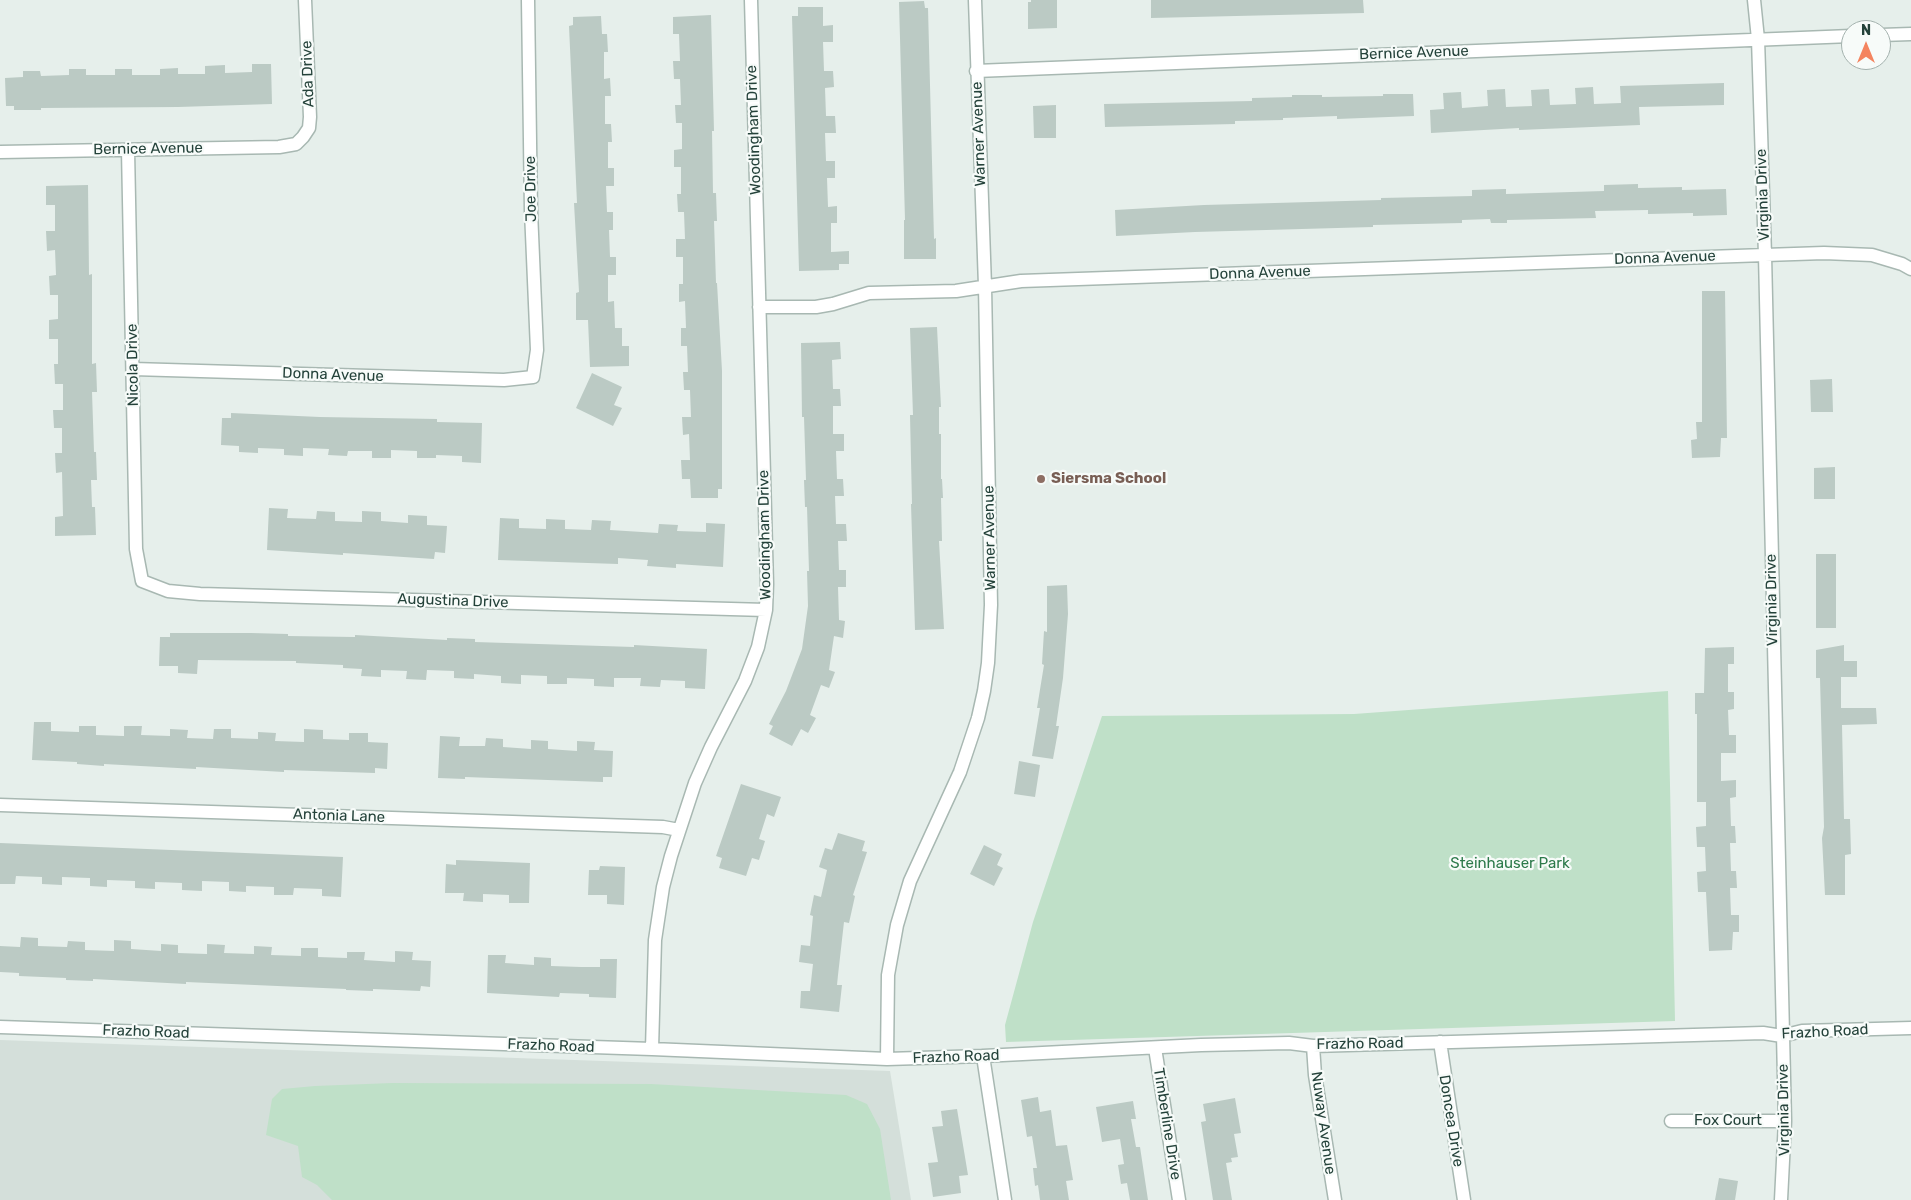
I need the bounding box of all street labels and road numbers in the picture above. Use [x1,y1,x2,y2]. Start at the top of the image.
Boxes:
street label: Ada Drive [298,40,318,108]
street label: Bernice Avenue [1359,42,1469,64]
street label: Woodingham Drive [743,65,765,195]
street label: Warner Avenue [968,81,990,187]
street label: Bernice Avenue [93,139,203,159]
street label: Virginia Drive [1752,149,1774,241]
street label: Joe Drive [521,156,541,222]
street label: Donna Avenue [1614,247,1716,269]
street label: Donna Avenue [1209,262,1311,284]
street label: Nicola Drive [123,324,143,406]
street label: Donna Avenue [282,364,384,386]
street label: Woodingham Drive [755,470,775,600]
street label: Warner Avenue [980,485,1000,591]
street label: Virginia Drive [1762,554,1782,646]
street label: Augustina Drive [397,590,509,612]
street label: Antonia Lane [293,805,385,827]
street label: Frazho Road [102,1021,190,1043]
street label: Frazho Road [1781,1021,1869,1043]
street label: Frazho Road [1316,1034,1404,1054]
street label: Frazho Road [507,1035,595,1057]
street label: Frazho Road [912,1046,1000,1068]
street label: Virginia Drive [1774,1064,1794,1156]
street label: Timberline Drive [1149,1067,1185,1181]
street label: Nuway Avenue [1307,1070,1339,1176]
street label: Doncea Drive [1435,1074,1467,1168]
street label: Fox Court [1694,1112,1762,1130]

